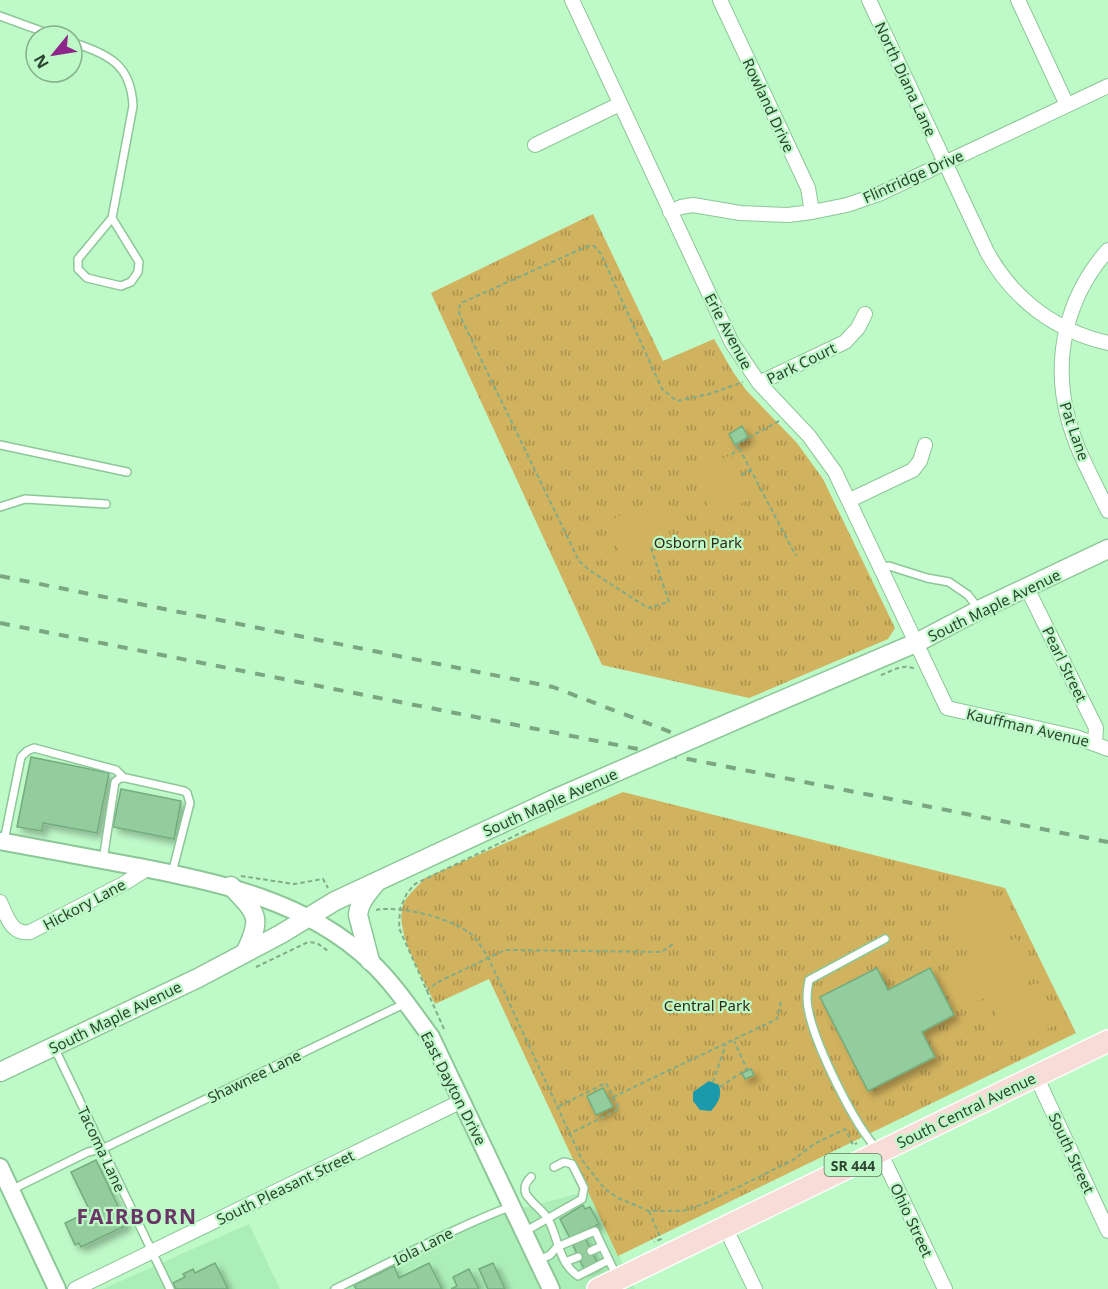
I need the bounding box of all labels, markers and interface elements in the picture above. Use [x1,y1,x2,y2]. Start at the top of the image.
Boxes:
street label: North Diana Lane [871,19,941,139]
north arrow [24,24,84,84]
text: N [28,50,54,73]
street label: Rowland Drive [738,55,800,155]
street label: Flintridge Drive [860,145,966,207]
street label: Erie Avenue [701,289,757,373]
street label: Park Court [763,337,840,388]
street label: Pat Lane [1056,399,1094,463]
park label: Osborn Park [654,532,742,552]
street label: South Maple Avenue [924,564,1064,646]
street label: Pearl Street [1038,623,1092,706]
street label: Kauffman Avenue [965,703,1091,751]
street label: South Maple Avenue [480,763,620,841]
street label: Hickory Lane [39,874,129,934]
street label: South Maple Avenue [45,976,185,1058]
park label: Central Park [664,995,750,1015]
street label: East Dayton Drive [417,1028,491,1148]
street label: Shawnee Lane [204,1045,304,1107]
street label: South Central Avenue [893,1068,1039,1152]
street label: Tacoma Lane [73,1103,131,1195]
street label: South Street [1045,1109,1100,1197]
street label: South Pleasant Street [213,1145,358,1229]
road number: SR 444 [824,1154,882,1176]
street label: Ohio Street [886,1180,938,1261]
district label: FAIRBORN [76,1202,198,1230]
street label: Iola Lane [390,1222,456,1270]

